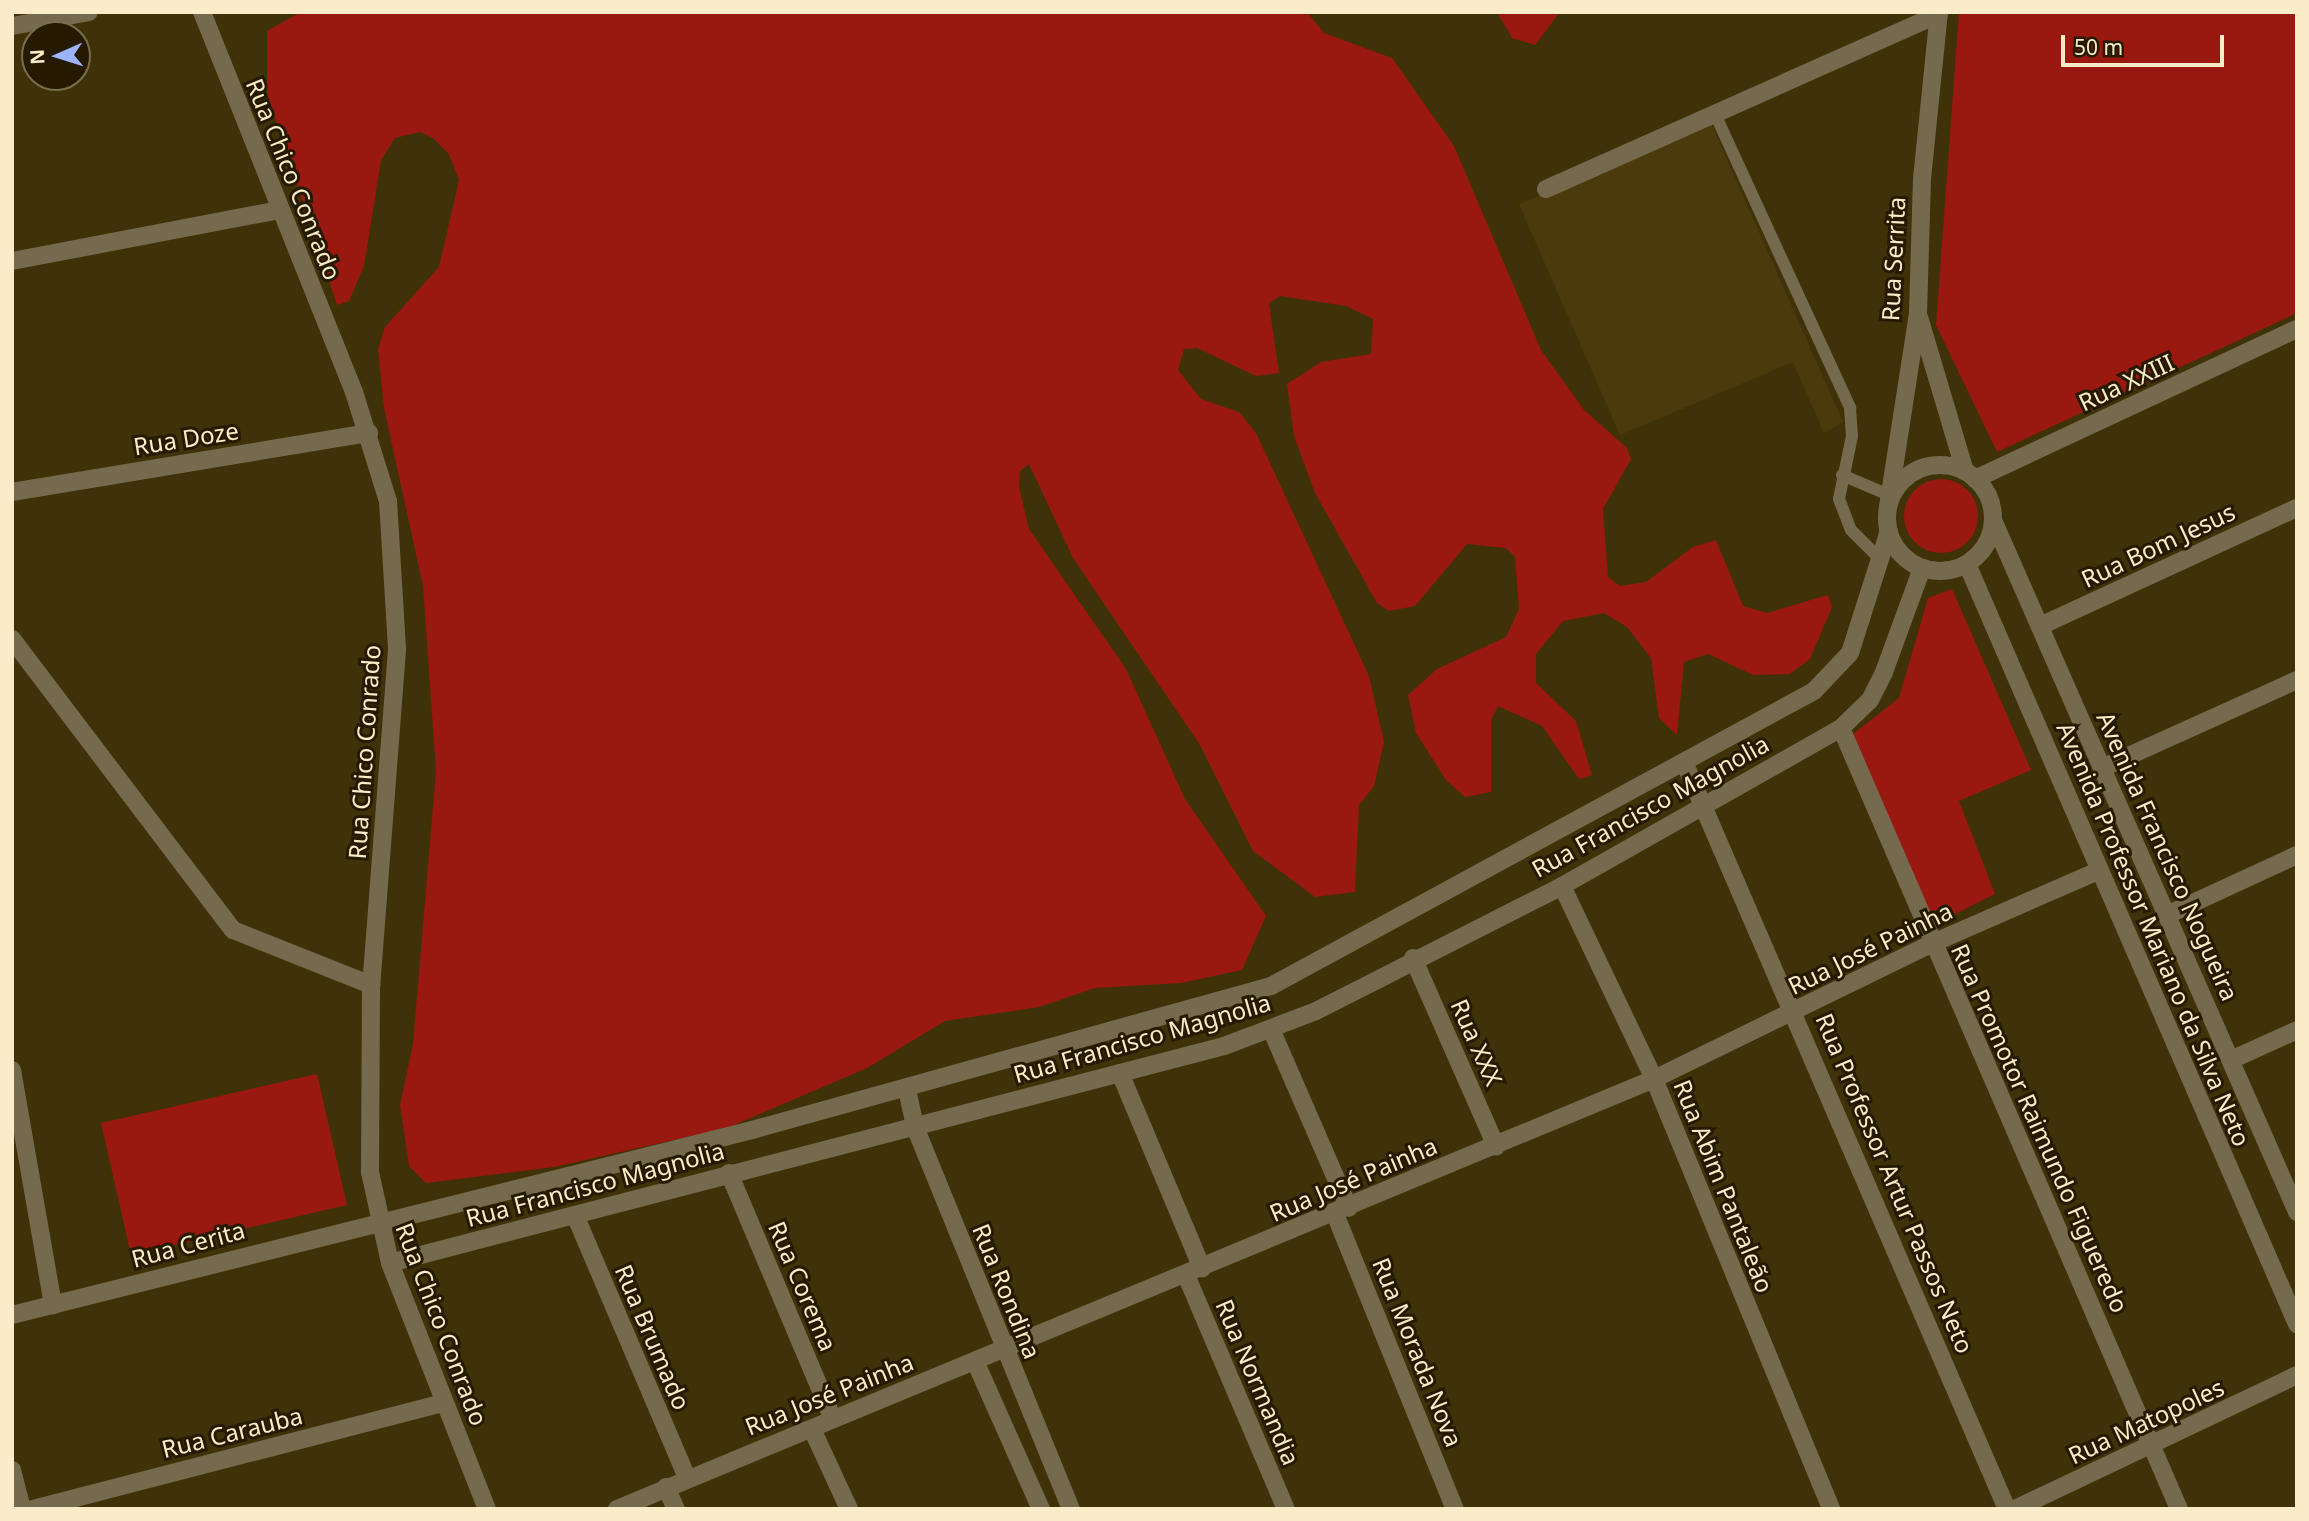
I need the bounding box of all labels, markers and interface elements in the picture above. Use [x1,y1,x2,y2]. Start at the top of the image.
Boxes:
north arrow [21,21,91,91]
scale bar [2064,21,2227,65]
text: 50 m [2074,33,2123,61]
text: N [24,49,50,65]
street label: Rua Chico Conrado [240,74,348,284]
street label: Rua Serrita [1875,196,1911,322]
street label: Rua XXIII [2074,347,2178,417]
street label: Rua Doze [131,415,241,461]
street label: Rua Bom Jesus [2077,497,2239,593]
street label: Rua Chico Conrado [342,644,386,860]
street label: Avenida Francisco Nogueira [2091,707,2245,1005]
street label: Avenida Professor Mariano da Silva Neto [2051,718,2257,1150]
street label: Rua Francisco Magnolia [1527,729,1773,883]
street label: Rua José Painha [1783,896,1957,1000]
street label: Rua Promotor Raimundo Figueredo [1945,939,2135,1317]
street label: Rua Francisco Magnolia [1010,987,1274,1089]
street label: Rua XXX [1445,994,1509,1090]
street label: Rua Professor Artur Passos Neto [1810,1009,1980,1357]
street label: Rua Abim Pantaleão [1668,1075,1780,1297]
street label: Rua José Painha [1265,1131,1441,1227]
street label: Rua Francisco Magnolia [463,1136,727,1232]
street label: Rua Cerita [128,1215,248,1273]
street label: Rua Corema [763,1217,843,1355]
street label: Rua Chico Conrado [390,1219,494,1429]
street label: Rua Rondina [967,1219,1047,1363]
street label: Rua Morada Nova [1367,1253,1469,1451]
street label: Rua Brumado [609,1260,697,1414]
street label: Rua Normandia [1210,1295,1306,1469]
street label: Rua José Painha [741,1347,917,1441]
street label: Rua Matopoles [2064,1372,2228,1470]
street label: Rua Carauba [159,1401,305,1463]

